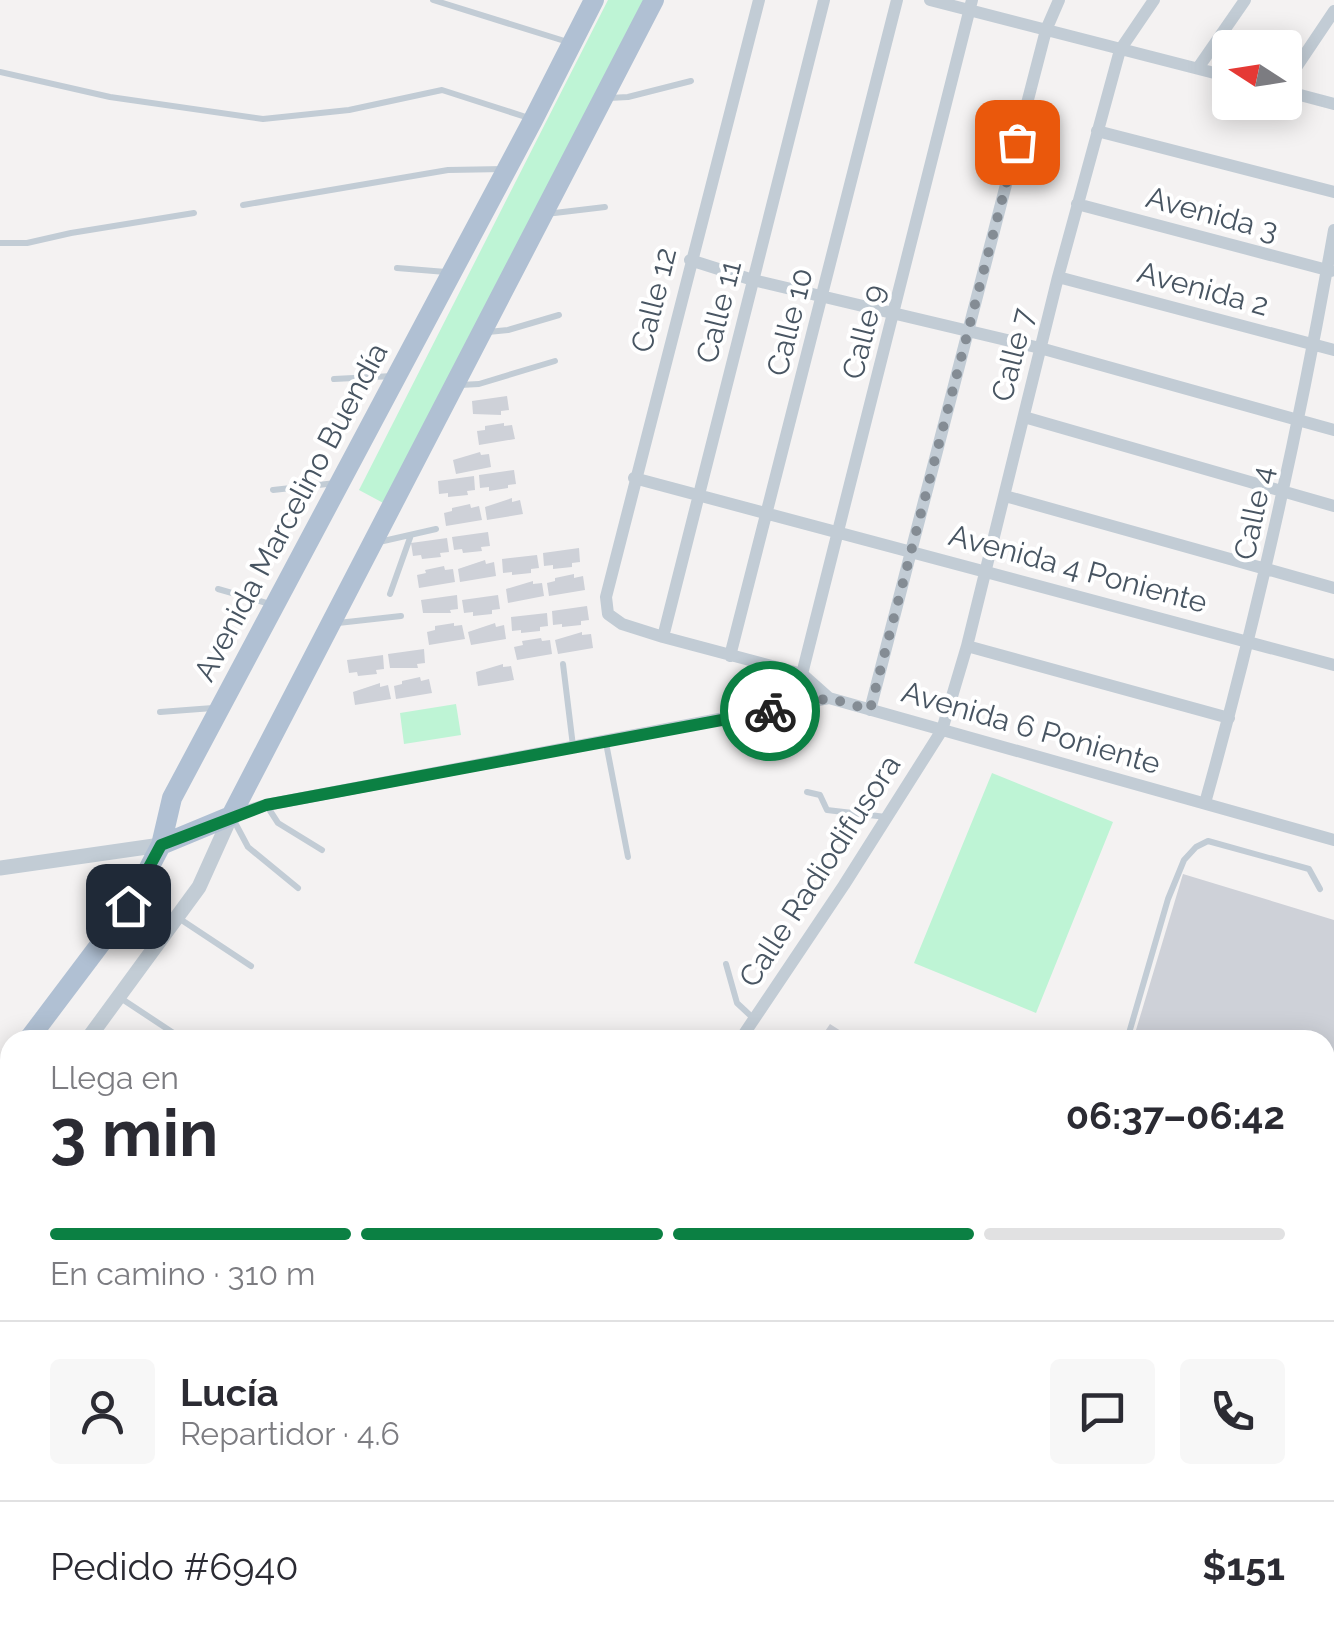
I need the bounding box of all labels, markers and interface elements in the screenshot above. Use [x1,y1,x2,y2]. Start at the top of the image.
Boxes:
north arrow [1212,30,1302,120]
map controls [1212,30,1302,120]
pin [975,100,1060,185]
icon: bag [990,115,1045,170]
street label: Avenida 3 [1142,179,1282,248]
street label: Calle 12 [624,244,683,356]
street label: Avenida 2 [1134,254,1273,323]
street label: Calle 11 [689,257,748,367]
street label: Calle 10 [759,264,820,379]
street label: Calle 9 [835,281,892,383]
street label: Calle 7 [984,305,1041,405]
street label: Avenida Marcelino Buendía [186,337,395,687]
street label: Calle 4 [1227,463,1280,563]
street label: Avenida 4 Poniente [945,517,1211,620]
courier [720,661,820,761]
street label: Avenida 6 Poniente [898,674,1164,781]
icon: bike [743,684,798,739]
street label: Calle Radiodifusora [732,748,908,993]
pin [86,864,171,949]
icon: home [101,879,156,934]
text: Llega en [50,1059,179,1096]
text: 06:37–06:42 [1066,1093,1285,1138]
text: 3 min [50,1095,218,1171]
text: En camino · 310 m [50,1255,316,1292]
button: person [50,1359,155,1464]
button: chat [1050,1359,1155,1464]
button: phone [1180,1359,1285,1464]
text: Lucía [180,1370,279,1415]
text: Repartidor · 4.6 [180,1415,400,1452]
text: Pedido #6940 [50,1544,298,1589]
text: $151 [1202,1544,1285,1589]

